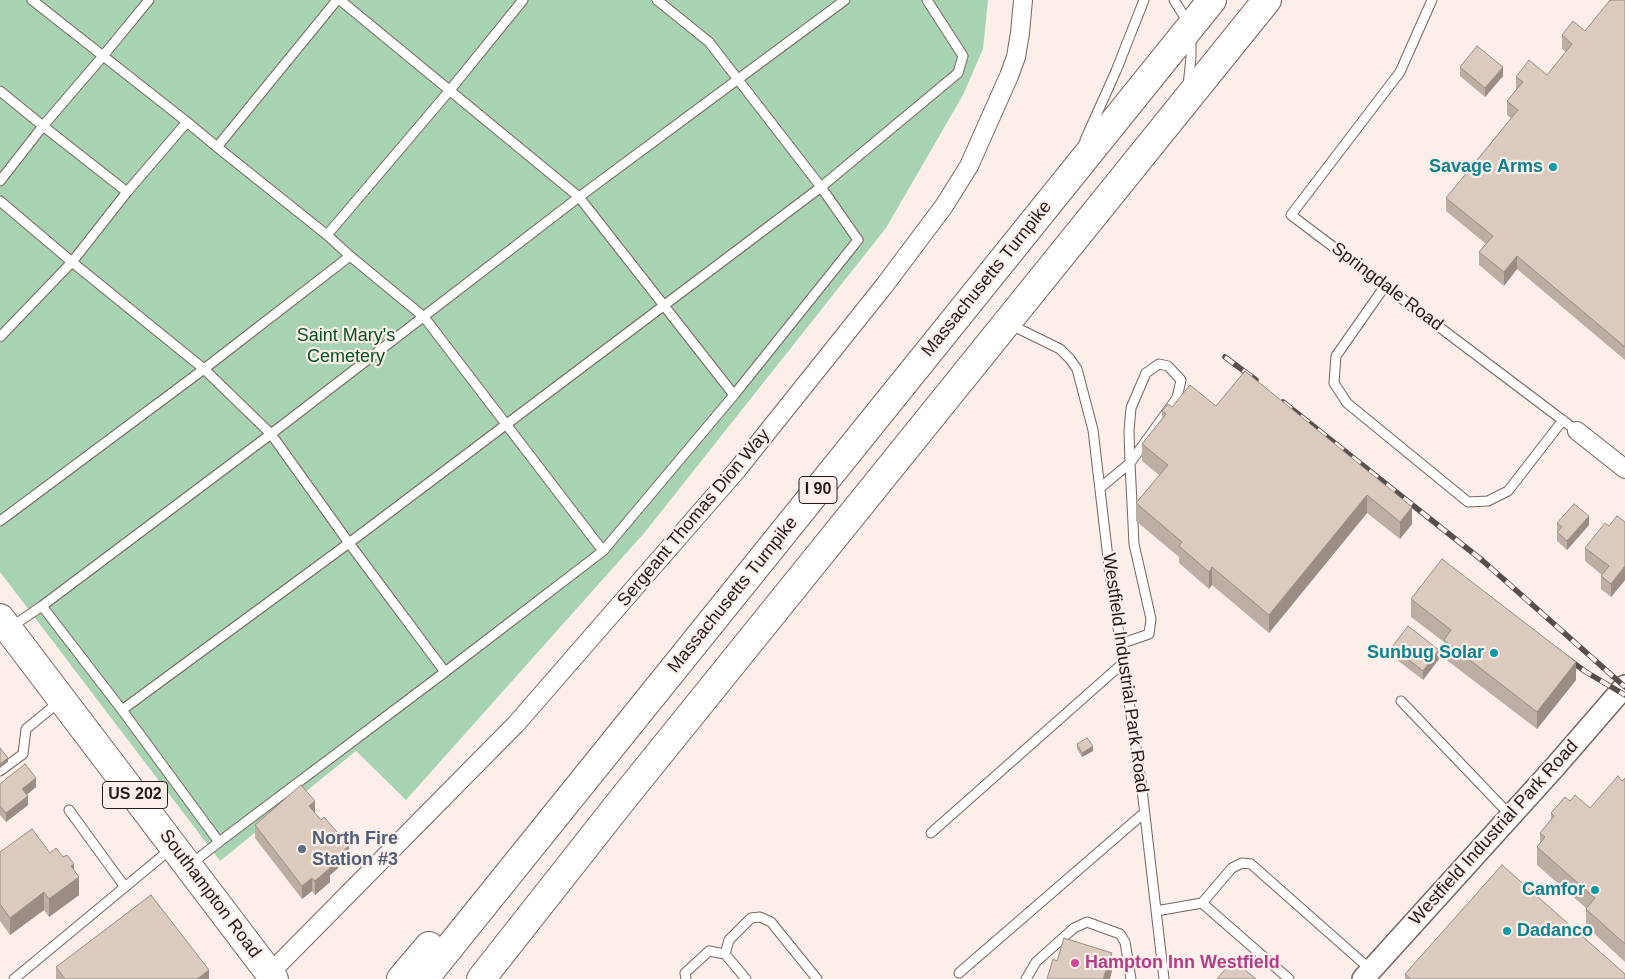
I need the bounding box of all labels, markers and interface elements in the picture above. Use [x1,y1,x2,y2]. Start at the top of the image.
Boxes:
place label: Savage Arms [1429,156,1543,178]
marker: Savage Arms [1547,161,1559,173]
street label: Massachusetts Turnpike [917,197,1057,361]
street label: Springdale Road [1327,238,1447,336]
park label: Saint Mary's Cemetery [297,325,395,368]
street label: Sergeant Thomas Dion Way [613,425,775,611]
road number: I 90 [799,476,837,504]
street label: Massachusetts Turnpike [663,513,803,677]
street label: Westfield Industrial Park Road [1097,552,1153,794]
place label: Sunbug Solar [1367,642,1484,664]
marker: Sunbug Solar [1488,647,1500,659]
street label: Westfield Industrial Park Road [1405,736,1583,930]
road number: US 202 [102,782,168,808]
street label: Southampton Road [155,826,265,962]
place label: North Fire Station #3 [312,828,398,871]
marker: North Fire Station #3 [296,843,308,855]
place label: Camfor [1522,879,1585,901]
marker: Camfor [1589,884,1601,896]
place label: Dadanco [1517,920,1593,942]
marker: Dadanco [1501,925,1513,937]
place label: Hampton Inn Westfield [1085,952,1280,974]
marker: Hampton Inn Westfield [1069,957,1081,969]

